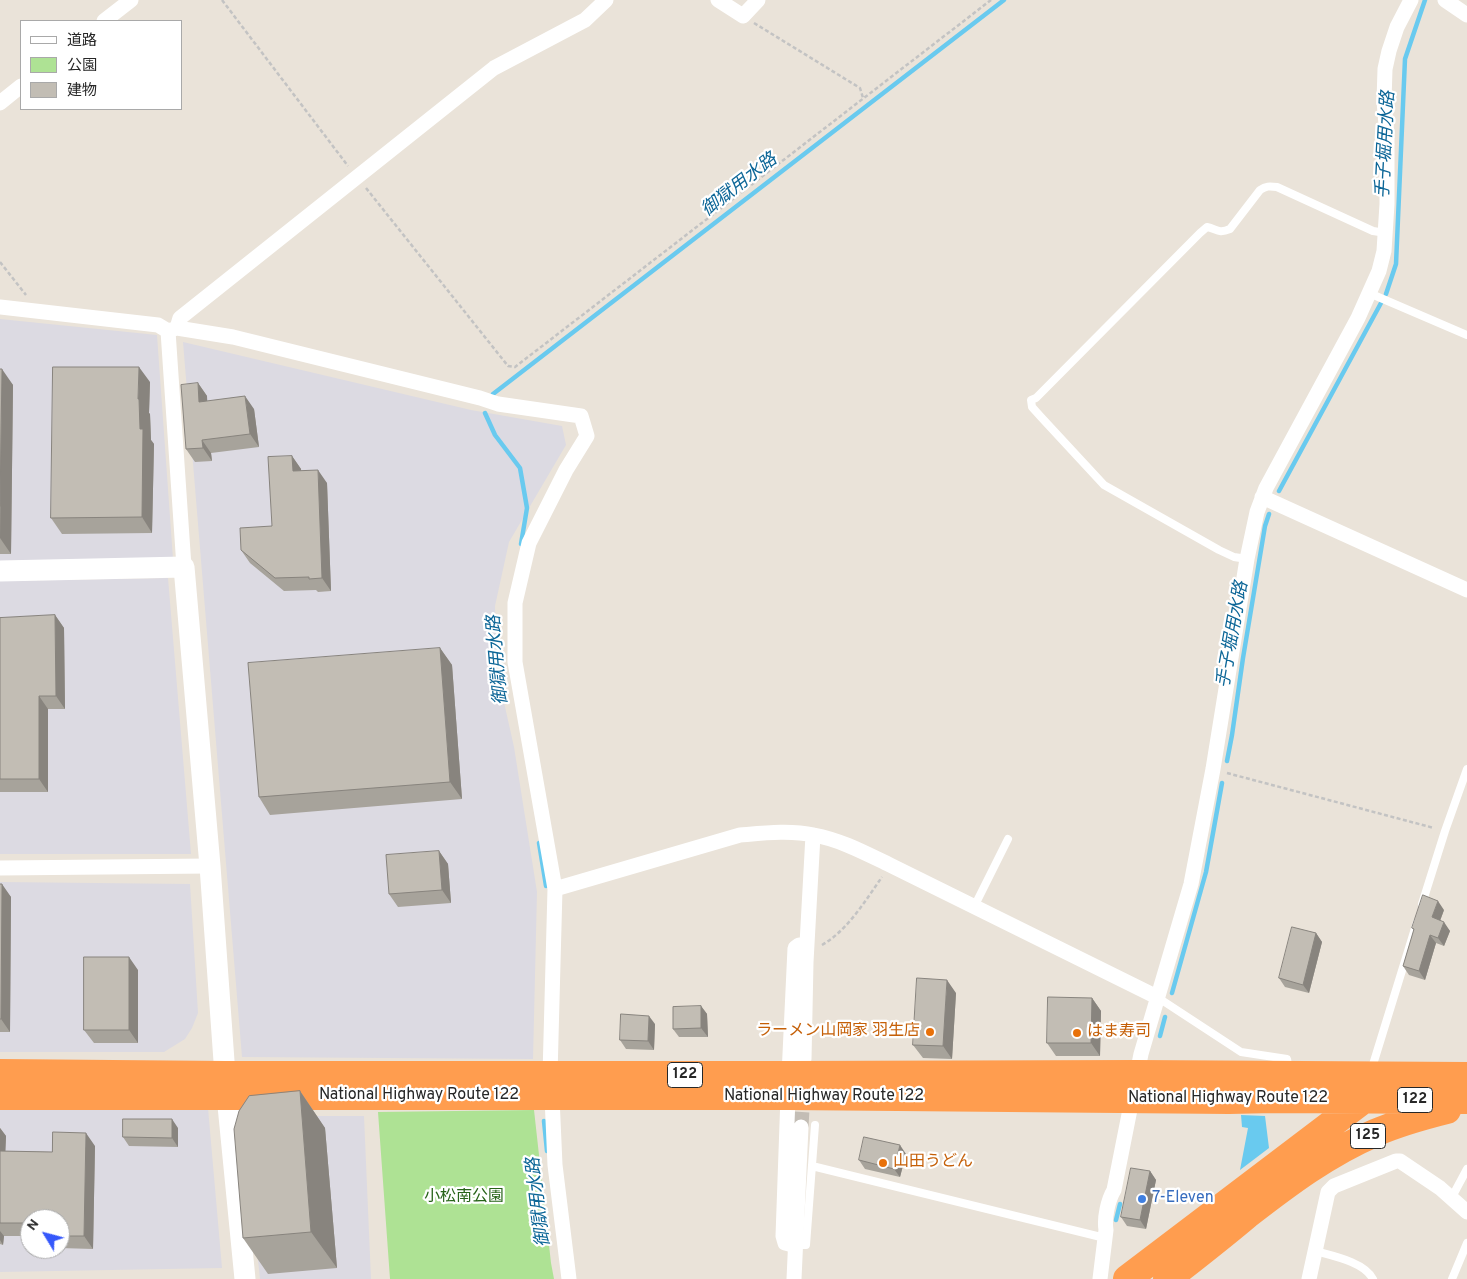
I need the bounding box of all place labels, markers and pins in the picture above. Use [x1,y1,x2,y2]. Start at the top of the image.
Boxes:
place label: ラーメン山岡家 羽生店 [756,1022,920,1042]
place label: はま寿司 [1087,1023,1151,1043]
marker: ラーメン山岡家 羽生店 [924,1026,936,1038]
marker: はま寿司 [1071,1027,1083,1039]
place label: 山田うどん [893,1153,973,1173]
marker: 山田うどん [877,1157,889,1169]
place label: 7-Eleven [1152,1189,1214,1209]
marker: 7-Eleven [1136,1193,1148,1205]

